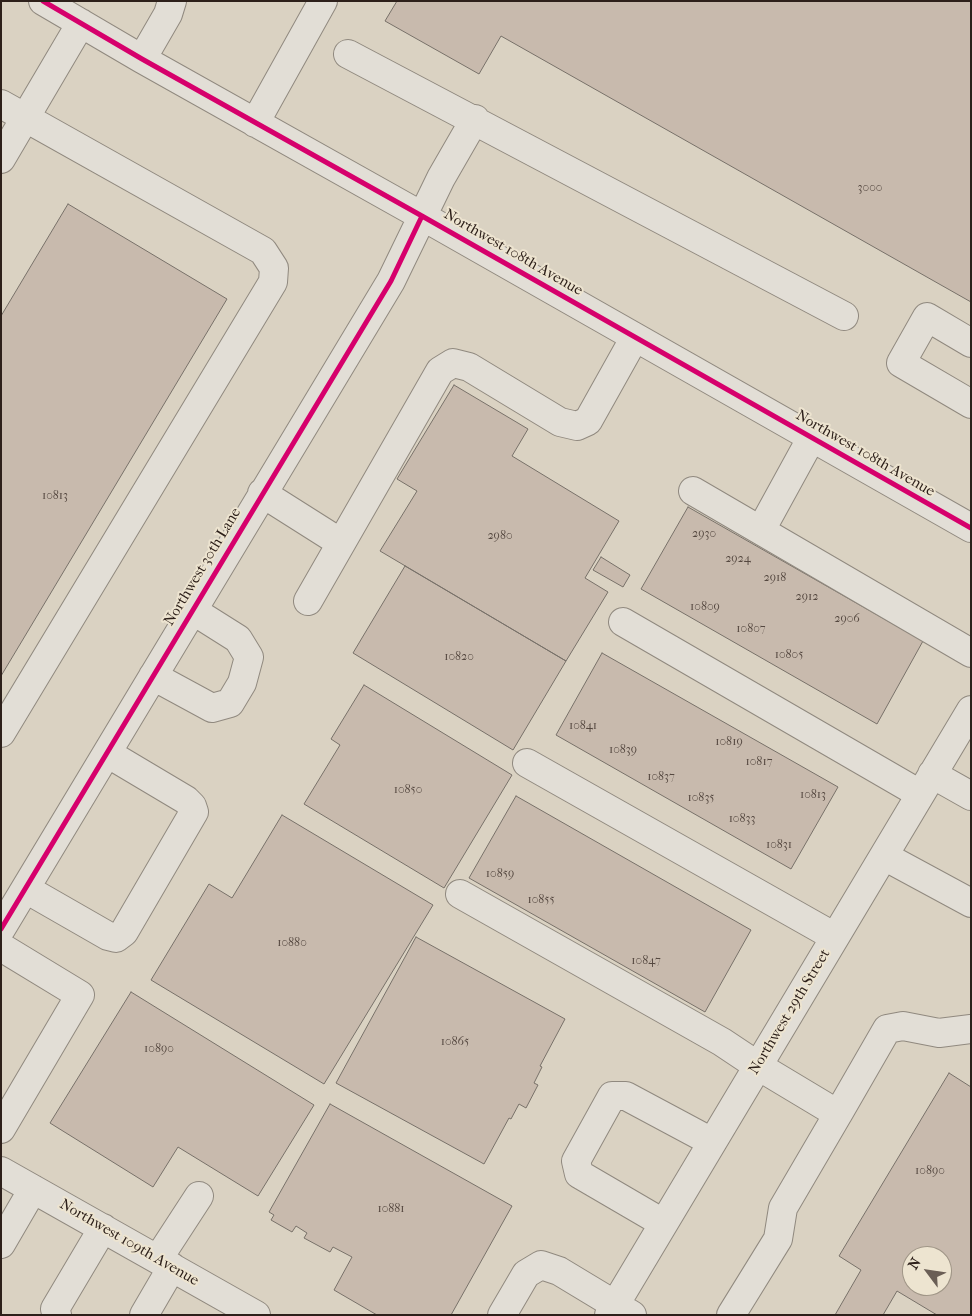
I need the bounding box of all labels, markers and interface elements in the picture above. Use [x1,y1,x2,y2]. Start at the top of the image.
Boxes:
house number: 3000 [858,181,882,195]
street label: Northwest 108th Avenue [440,206,586,300]
street label: Northwest 108th Avenue [792,407,938,501]
house number: 10813 [42,489,68,503]
street label: Northwest 30th Lane [161,505,245,629]
house number: 2930 [692,527,716,541]
house number: 2980 [487,529,513,543]
house number: 2924 [725,552,751,566]
house number: 2918 [764,571,786,585]
house number: 2912 [796,590,818,604]
house number: 10809 [690,600,720,614]
house number: 2906 [834,612,860,626]
house number: 10807 [736,622,766,636]
house number: 10805 [775,648,803,662]
house number: 10820 [444,650,474,664]
house number: 10841 [569,719,597,733]
house number: 10819 [715,735,743,749]
house number: 10839 [609,743,637,757]
house number: 10817 [746,755,772,769]
house number: 10837 [647,770,675,784]
house number: 10850 [394,783,422,797]
house number: 10813 [800,788,826,802]
house number: 10835 [688,791,714,805]
house number: 10833 [729,812,755,826]
house number: 10831 [766,838,792,852]
house number: 10859 [486,867,514,881]
house number: 10855 [527,893,555,907]
house number: 10880 [277,936,307,950]
street label: Northwest 29th Street [745,946,835,1078]
house number: 10847 [631,954,661,968]
house number: 10865 [441,1035,469,1049]
house number: 10890 [144,1042,174,1056]
house number: 10890 [915,1164,945,1178]
street label: Northwest 109th Avenue [56,1196,202,1290]
house number: 10881 [377,1202,405,1216]
north arrow [902,1246,952,1296]
text: N [905,1255,925,1272]

